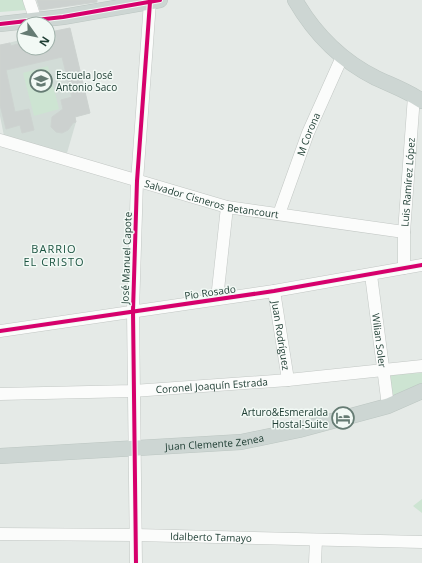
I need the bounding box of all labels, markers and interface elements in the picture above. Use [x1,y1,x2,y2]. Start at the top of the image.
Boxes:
north arrow [16,16,56,56]
text: N [36,34,54,50]
school or university icon: Escuela José Antonio Saco [28,68,54,94]
place label: Escuela José Antonio Saco [56,68,117,94]
street label: M Corona [293,110,323,158]
street label: Luis Ramírez López [397,137,418,227]
street label: Salvador Cisneros Betancourt [143,176,280,221]
street label: José Manuel Capote [117,211,135,305]
district label: BARRIO EL CRISTO [23,241,85,269]
street label: Pio Rosado [183,281,237,303]
street label: Juan Rodríguez [268,299,293,371]
street label: Wilian Soler [369,312,390,369]
street label: Coronel Joaquín Estrada [155,374,268,396]
place label: Arturo&Esmeralda Hostal-Suite [241,405,328,431]
hotel icon: Arturo&Esmeralda Hostal-Suite [330,405,356,431]
street label: Juan Clemente Zenea [164,430,265,453]
street label: Idalberto Tamayo [170,529,252,545]

